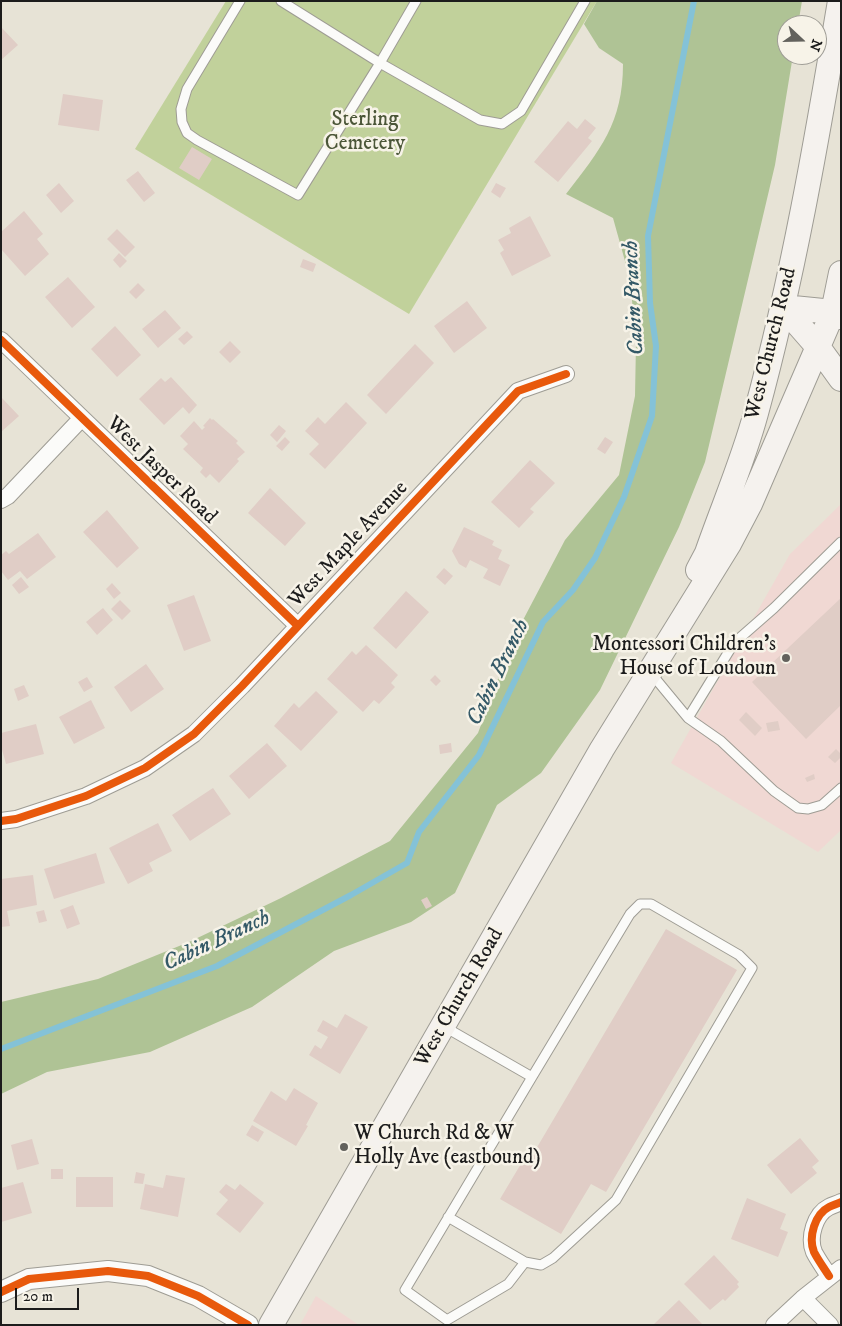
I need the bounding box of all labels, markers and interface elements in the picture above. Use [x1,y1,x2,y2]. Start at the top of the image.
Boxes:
north arrow [777,15,827,65]
text: N [805,36,826,54]
park label: Sterling Cemetery [325,108,405,158]
water label: Cabin Branch [619,240,651,356]
street label: West Church Road [741,265,803,423]
street label: West Jasper Road [100,412,222,530]
street label: West Maple Avenue [284,477,414,613]
water label: Cabin Branch [462,616,536,730]
place label: Montessori Children's House of Loudoun [592,633,776,683]
marker: Montessori Children's House of Loudoun [780,652,792,664]
water label: Cabin Branch [159,906,275,978]
street label: West Church Road [410,924,510,1072]
place label: W Church Rd & W Holly Ave (eastbound) [354,1122,541,1172]
marker: W Church Rd & W Holly Ave (eastbound) [338,1141,350,1153]
scale bar [18,1278,81,1310]
text: 20 m [23,1287,53,1306]

